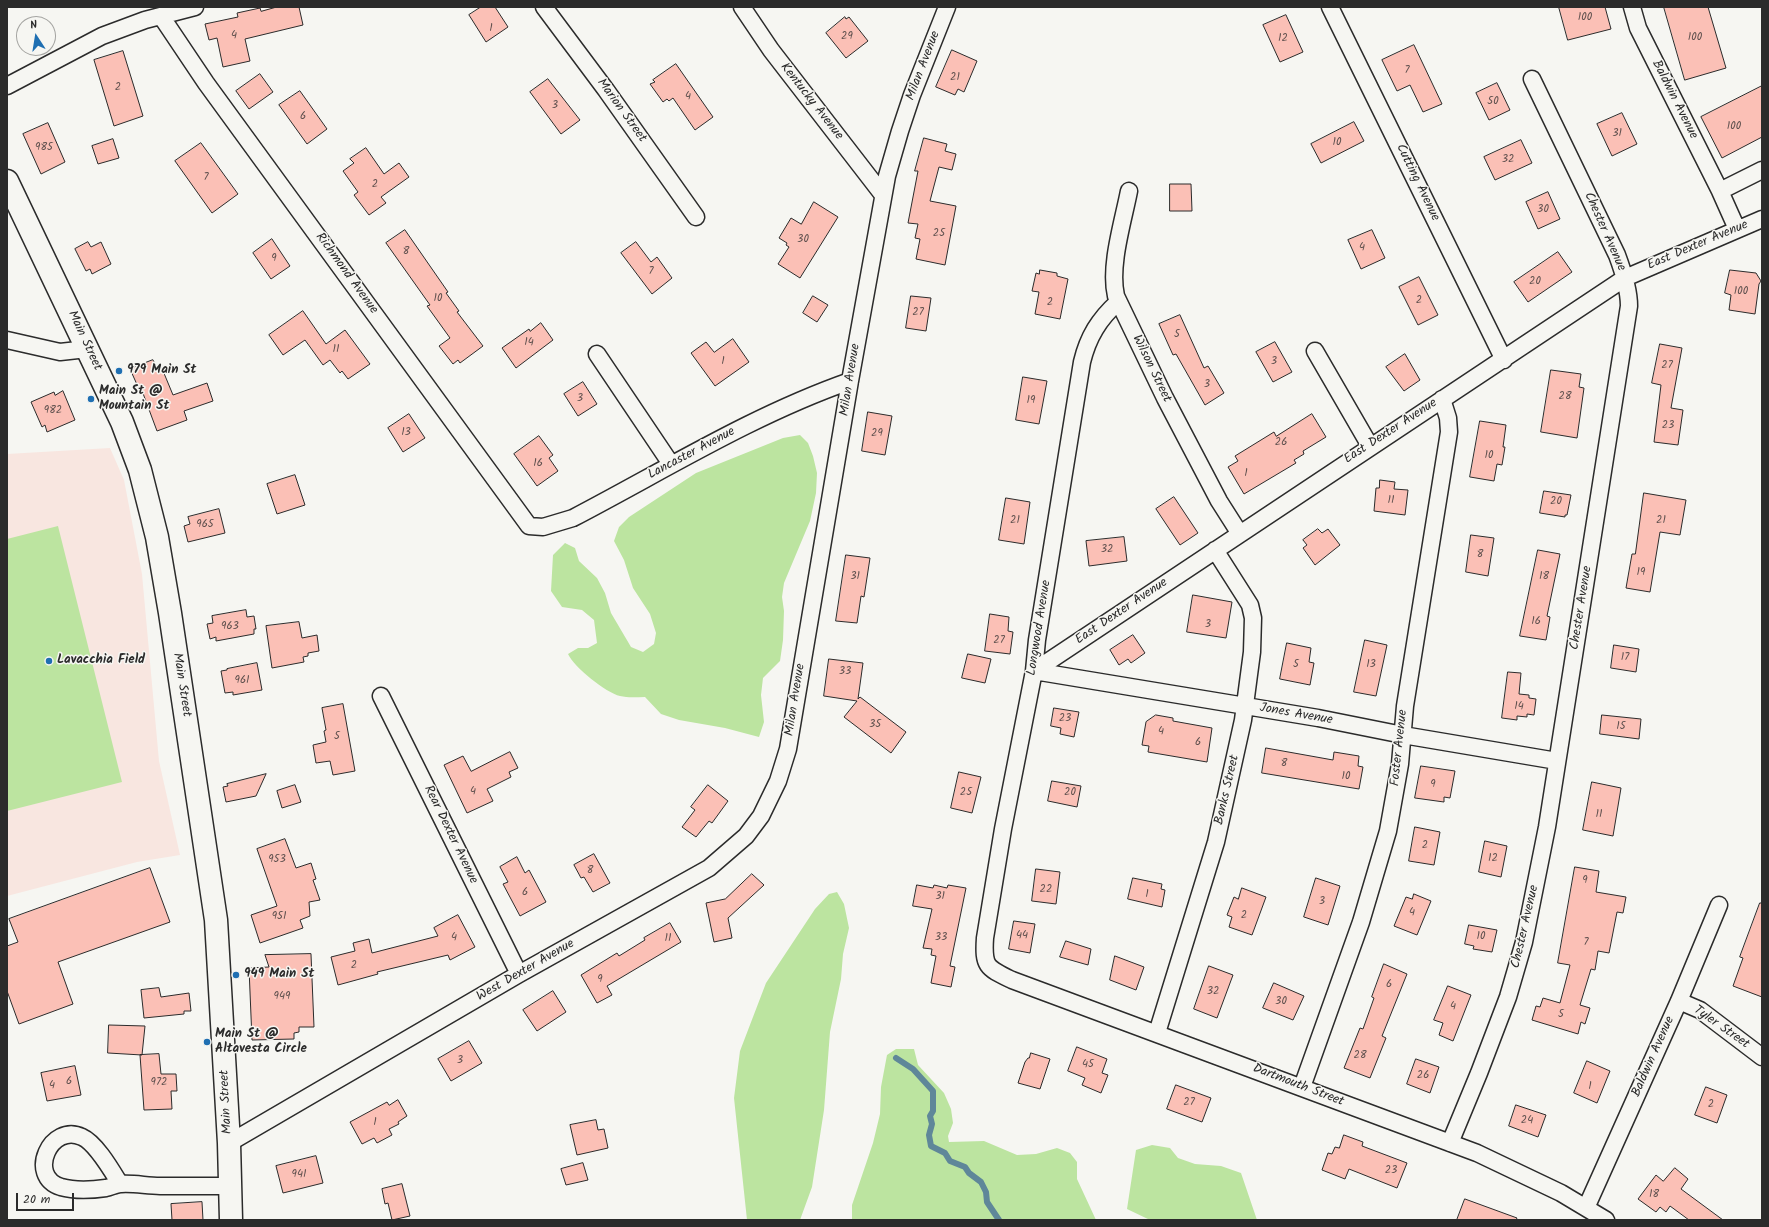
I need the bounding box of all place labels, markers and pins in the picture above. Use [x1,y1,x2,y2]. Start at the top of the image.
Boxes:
place label: 979 Main St [127,363,196,379]
marker: 979 Main St [114,366,124,376]
place label: Main St @ Mountain St [99,384,169,415]
marker: Main St @ Mountain St [86,394,96,404]
place label: Lavacchia Field [57,653,145,669]
marker: Lavacchia Field [44,656,54,666]
place label: 949 Main St [244,967,314,983]
marker: 949 Main St [231,970,241,980]
place label: Main St @ Altavesta Circle [215,1027,307,1058]
marker: Main St @ Altavesta Circle [202,1037,212,1047]

